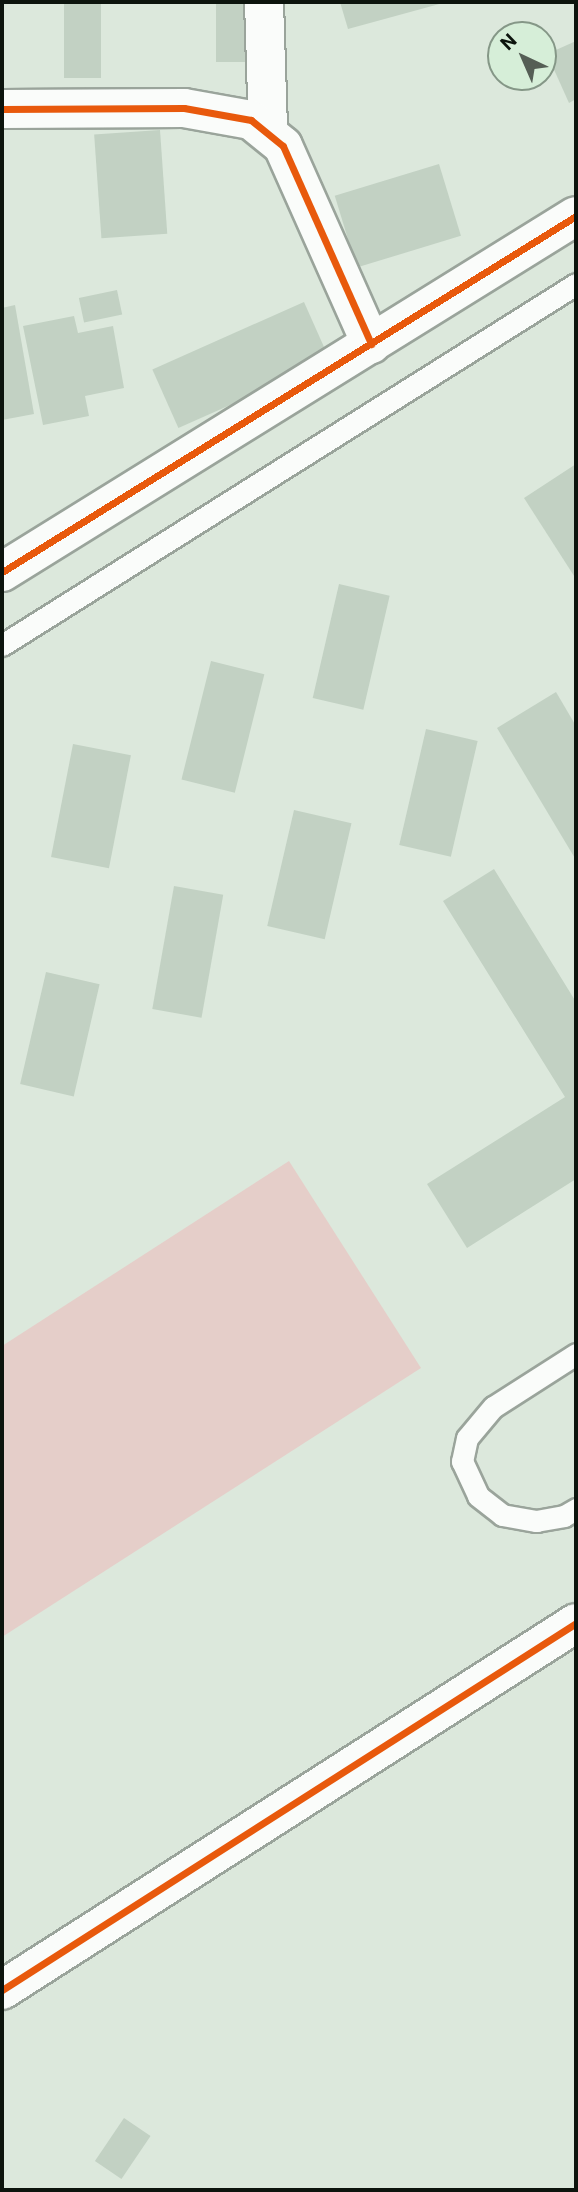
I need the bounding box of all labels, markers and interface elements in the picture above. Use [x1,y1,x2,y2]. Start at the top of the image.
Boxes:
north arrow [487,21,557,91]
text: N [496,29,521,55]

